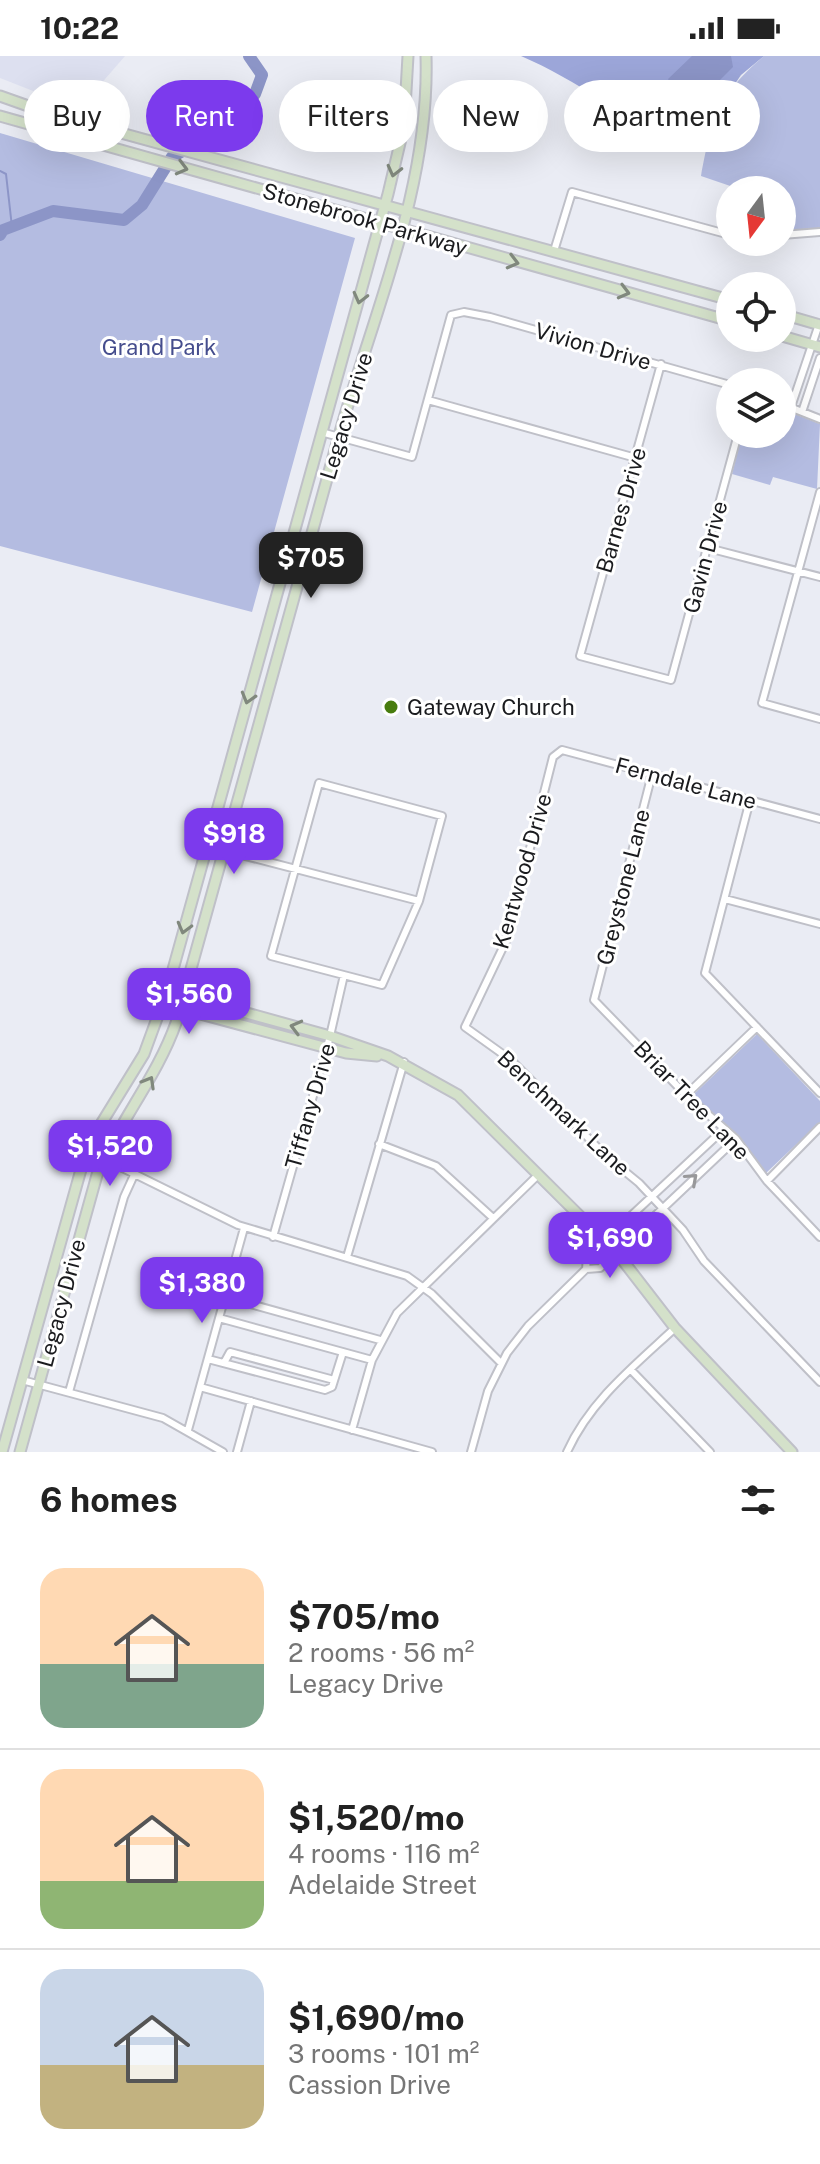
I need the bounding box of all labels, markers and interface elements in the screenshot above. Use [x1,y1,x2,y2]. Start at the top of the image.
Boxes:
text: 10:22 [40,10,119,46]
chip: Buy [24,80,130,152]
chip: Rent [146,80,263,152]
chip: Filters [279,80,417,152]
chip: New [433,80,548,152]
chip: Apartment [564,80,760,152]
one-way arrow [174,158,188,175]
one-way arrow [386,164,403,178]
north arrow [716,176,796,256]
map controls [716,176,796,448]
street label: Stonebrook Parkway [260,177,471,261]
one-way arrow [506,252,520,269]
button: locate [716,272,796,352]
one-way arrow [617,282,631,299]
one-way arrow [352,291,369,304]
street label: Vivion Drive [532,317,654,375]
park label: Grand Park [102,334,216,360]
street label: Legacy Drive [314,349,378,483]
button: layers [716,368,796,448]
street label: Barnes Drive [591,444,651,576]
street label: Gavin Drive [678,498,732,616]
pin: $705 [264,532,358,600]
text: $705 [277,542,345,573]
one-way arrow [241,690,257,704]
place label: Gateway Church [407,694,575,720]
marker: Gateway Church [382,698,400,716]
street label: Ferndale Lane [612,752,760,814]
street label: Kentwood Drive [487,790,557,952]
street label: Greystone Lane [591,806,655,968]
pin: $918 [187,808,281,876]
text: $918 [202,818,266,849]
one-way arrow [177,920,193,934]
pin: $1,560 [124,968,254,1036]
text: $1,560 [145,978,233,1009]
one-way arrow [290,1019,304,1036]
street label: Briar Tree Lane [629,1035,755,1165]
street label: Tiffany Drive [280,1040,340,1172]
street label: Benchmark Lane [492,1045,636,1181]
one-way arrow [139,1076,155,1091]
pin: $1,520 [45,1120,175,1188]
text: $1,520 [67,1130,153,1161]
one-way arrow [683,1174,698,1188]
pin: $1,690 [545,1212,675,1280]
text: $1,690 [567,1222,653,1253]
street label: Legacy Drive [31,1236,91,1370]
pin: $1,380 [137,1257,267,1325]
text: $1,380 [158,1267,246,1298]
icon: filters [736,1478,780,1522]
text: 6 homes [40,1480,178,1520]
text: $705/mo [288,1597,440,1637]
icon: home [104,1600,200,1696]
text: 2 rooms · 56 m² [288,1637,474,1668]
text: Legacy Drive [288,1668,444,1699]
text: $1,520/mo [288,1798,465,1838]
icon: home [104,1801,200,1897]
text: 4 rooms · 116 m² [288,1838,480,1869]
text: Adelaide Street [288,1869,477,1900]
text: $1,690/mo [288,1998,465,2038]
icon: home [104,2001,200,2097]
text: 3 rooms · 101 m² [288,2038,479,2069]
text: Cassion Drive [288,2069,451,2100]

